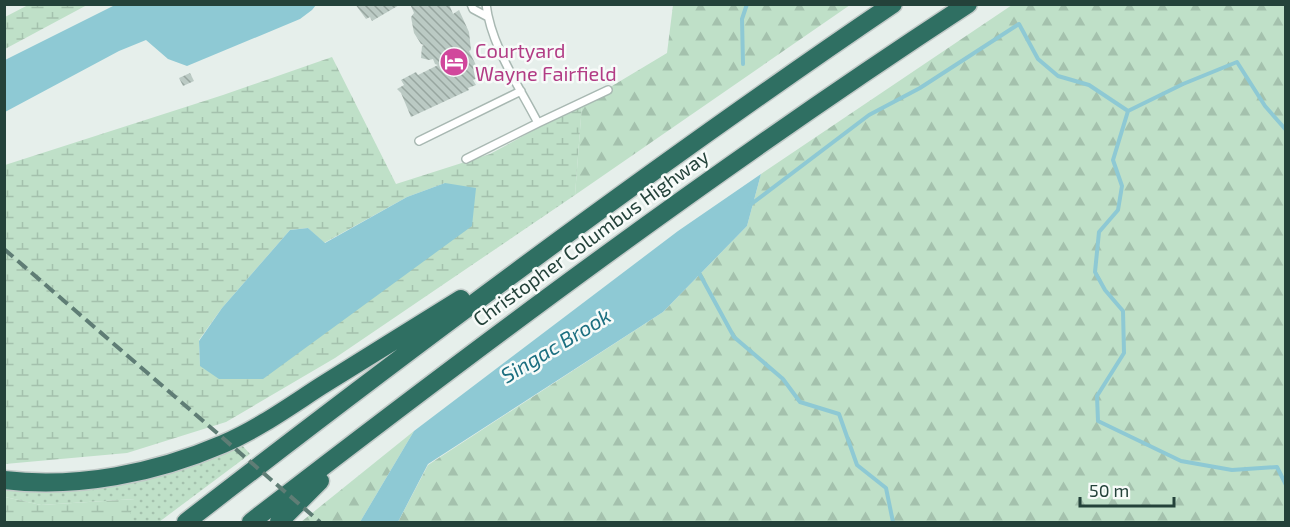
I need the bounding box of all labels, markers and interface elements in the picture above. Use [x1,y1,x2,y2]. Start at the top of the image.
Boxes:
place label: Courtyard Wayne Fairfield [475,38,617,85]
hotel icon: Courtyard Wayne Fairfield [438,46,470,78]
street label: Christopher Columbus Highway [468,143,713,331]
water label: Singac Brook [496,302,615,387]
scale bar [1080,470,1174,508]
text: 50 m [1089,479,1129,501]

